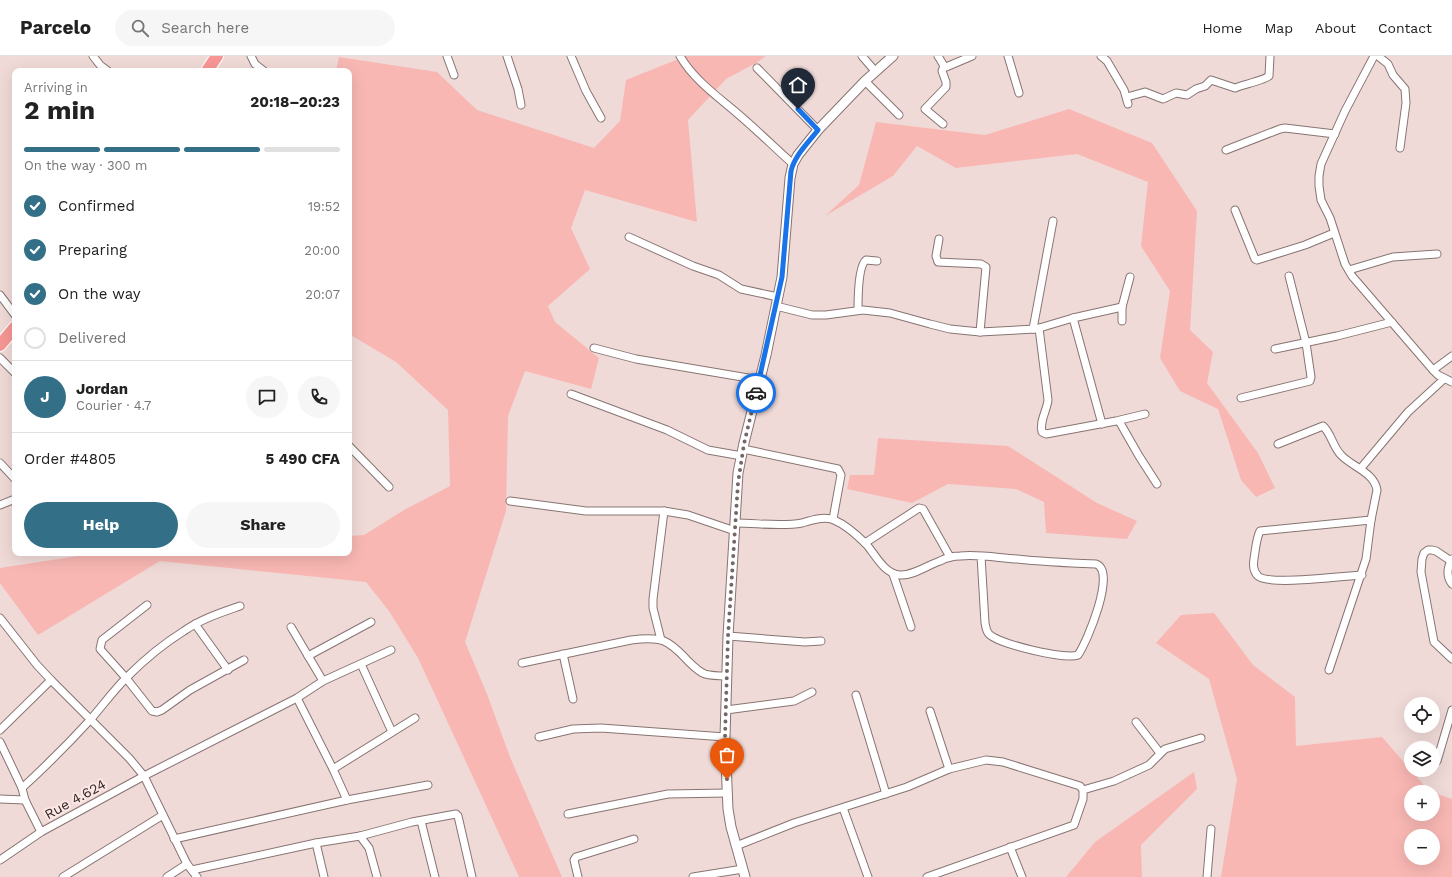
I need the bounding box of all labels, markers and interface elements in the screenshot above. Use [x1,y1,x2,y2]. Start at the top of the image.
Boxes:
search box [115,10,395,46]
text: Parcelo [20,16,91,39]
icon: search [129,17,151,39]
text: Search here [161,19,249,37]
text: Home [1202,20,1242,36]
text: Map [1264,20,1293,36]
text: About [1315,20,1356,36]
text: Contact [1378,20,1432,36]
pin [781,68,815,109]
icon: home [787,74,809,96]
text: Arriving in [24,80,88,95]
text: 20:18–20:23 [250,93,340,111]
text: 2 min [24,95,95,125]
text: On the way · 300 m [24,158,148,173]
icon: check [24,195,46,217]
text: Confirmed [58,197,135,215]
text: 19:52 [308,199,340,214]
icon: check [24,239,46,261]
text: Preparing [58,241,127,259]
text: 20:00 [304,243,340,258]
icon: check [24,283,46,305]
text: On the way [58,285,140,303]
text: 20:07 [305,287,340,302]
text: Delivered [58,329,126,347]
courier [736,373,776,413]
button: chat [246,376,288,418]
button: phone [298,376,340,418]
text: Jordan [76,380,128,398]
icon: car [745,382,767,404]
text: J [40,388,50,406]
text: Courier · 4.7 [76,398,151,413]
text: Order #4805 [24,450,116,468]
text: 5 490 CFA [265,450,340,468]
button: Help [24,502,178,548]
button: Share [186,502,340,548]
map controls [1404,697,1440,865]
button: locate [1404,697,1440,733]
pin [710,738,744,779]
button: layers [1404,741,1440,777]
icon: bag [716,744,738,766]
street label: Rue 4.624 [42,776,108,822]
button: + [1404,785,1440,821]
button: − [1404,829,1440,865]

